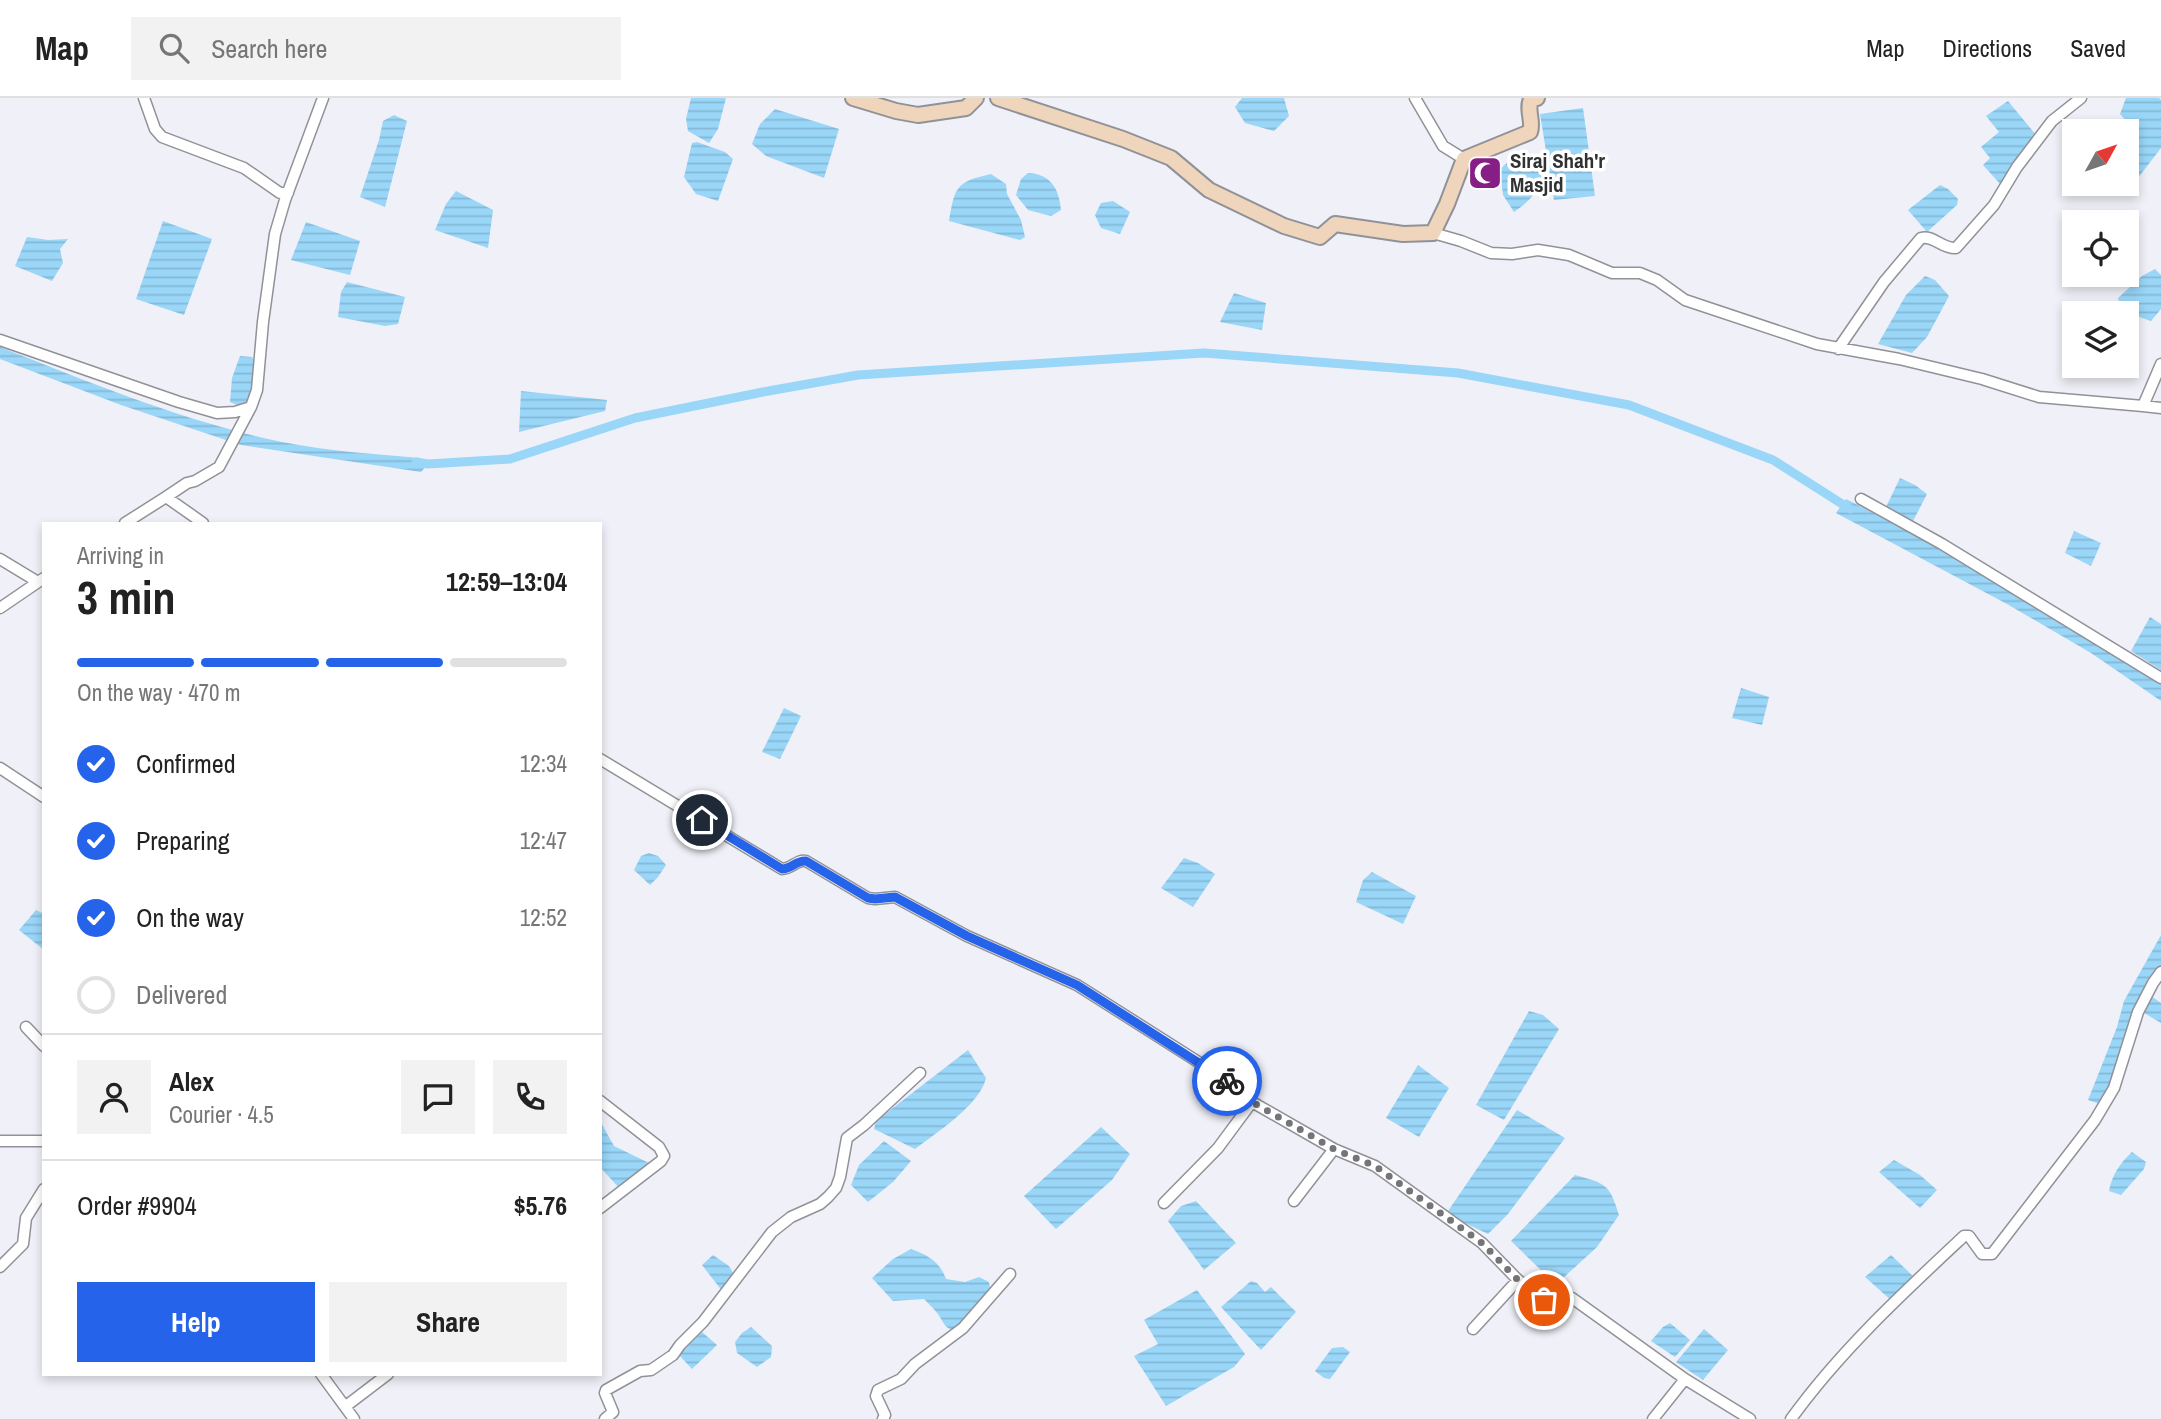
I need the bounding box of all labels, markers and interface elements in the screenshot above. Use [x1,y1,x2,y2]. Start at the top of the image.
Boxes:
search box [131,17,621,80]
text: Map [35,26,89,70]
icon: search [155,29,193,67]
text: Search here [211,31,327,66]
text: Map [1866,32,1904,64]
text: Directions [1942,32,2032,64]
text: Saved [2070,32,2126,64]
north arrow [2062,119,2138,196]
map controls [2062,119,2139,378]
place label: Siraj Shah'r Masjid [1510,146,1605,199]
mosque icon: Siraj Shah'r Masjid [1466,154,1504,192]
button: locate [2062,210,2139,287]
button: layers [2062,301,2139,378]
text: Arriving in [77,540,164,571]
text: 12:59–13:04 [446,564,567,599]
text: 3 min [77,566,176,628]
text: On the way · 470 m [77,677,241,708]
icon: check [77,745,115,783]
text: Confirmed [136,746,236,781]
text: 12:34 [520,748,567,779]
pin [672,790,732,850]
icon: home [683,801,721,839]
icon: check [77,822,115,860]
text: Preparing [136,823,230,858]
text: 12:47 [520,825,567,856]
icon: check [77,899,115,937]
text: On the way [136,900,244,935]
text: 12:52 [520,902,567,933]
text: Delivered [136,977,227,1012]
courier [1192,1046,1262,1116]
button: person [77,1060,151,1134]
button: chat [401,1060,475,1134]
button: phone [493,1060,567,1134]
icon: bike [1208,1062,1246,1100]
text: Alex [169,1064,214,1099]
text: Courier · 4.5 [169,1099,274,1130]
text: Order #9904 [77,1188,197,1223]
text: $5.76 [514,1188,567,1223]
pin [1514,1270,1574,1330]
icon: bag [1525,1281,1563,1319]
button: Help [77,1282,315,1362]
button: Share [329,1282,567,1362]

